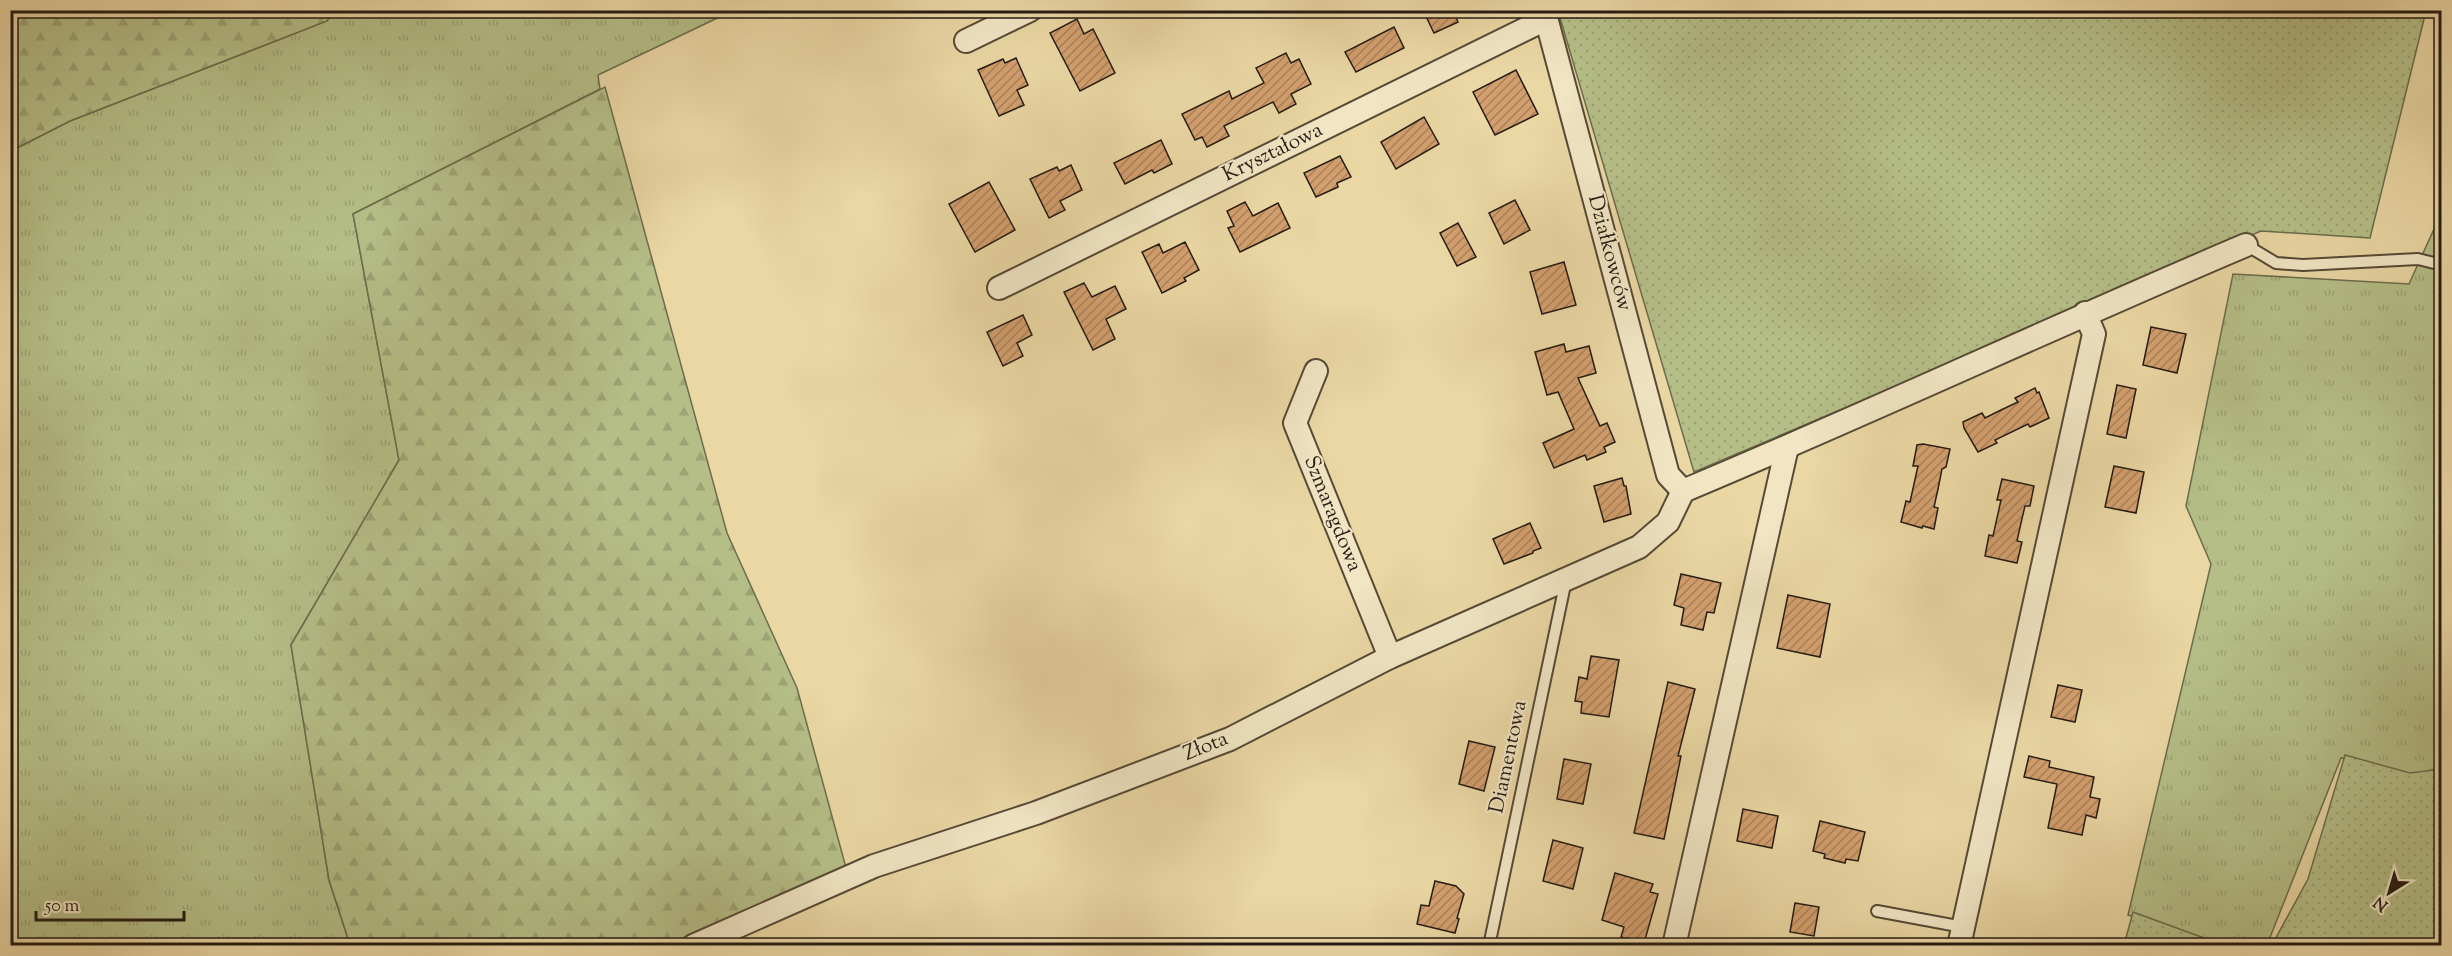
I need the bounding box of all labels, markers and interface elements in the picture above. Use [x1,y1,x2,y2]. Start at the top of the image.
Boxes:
street label: Kryształowa [1218,116,1328,190]
street label: Działkowców [1579,191,1639,315]
street label: Szmaragdowa [1295,452,1369,577]
street label: Diamentowa [1482,697,1536,816]
street label: Złota [1179,724,1233,769]
north arrow [2359,863,2419,923]
scale bar [36,884,184,922]
text: N [2369,890,2394,916]
text: 50 m [44,894,80,920]

